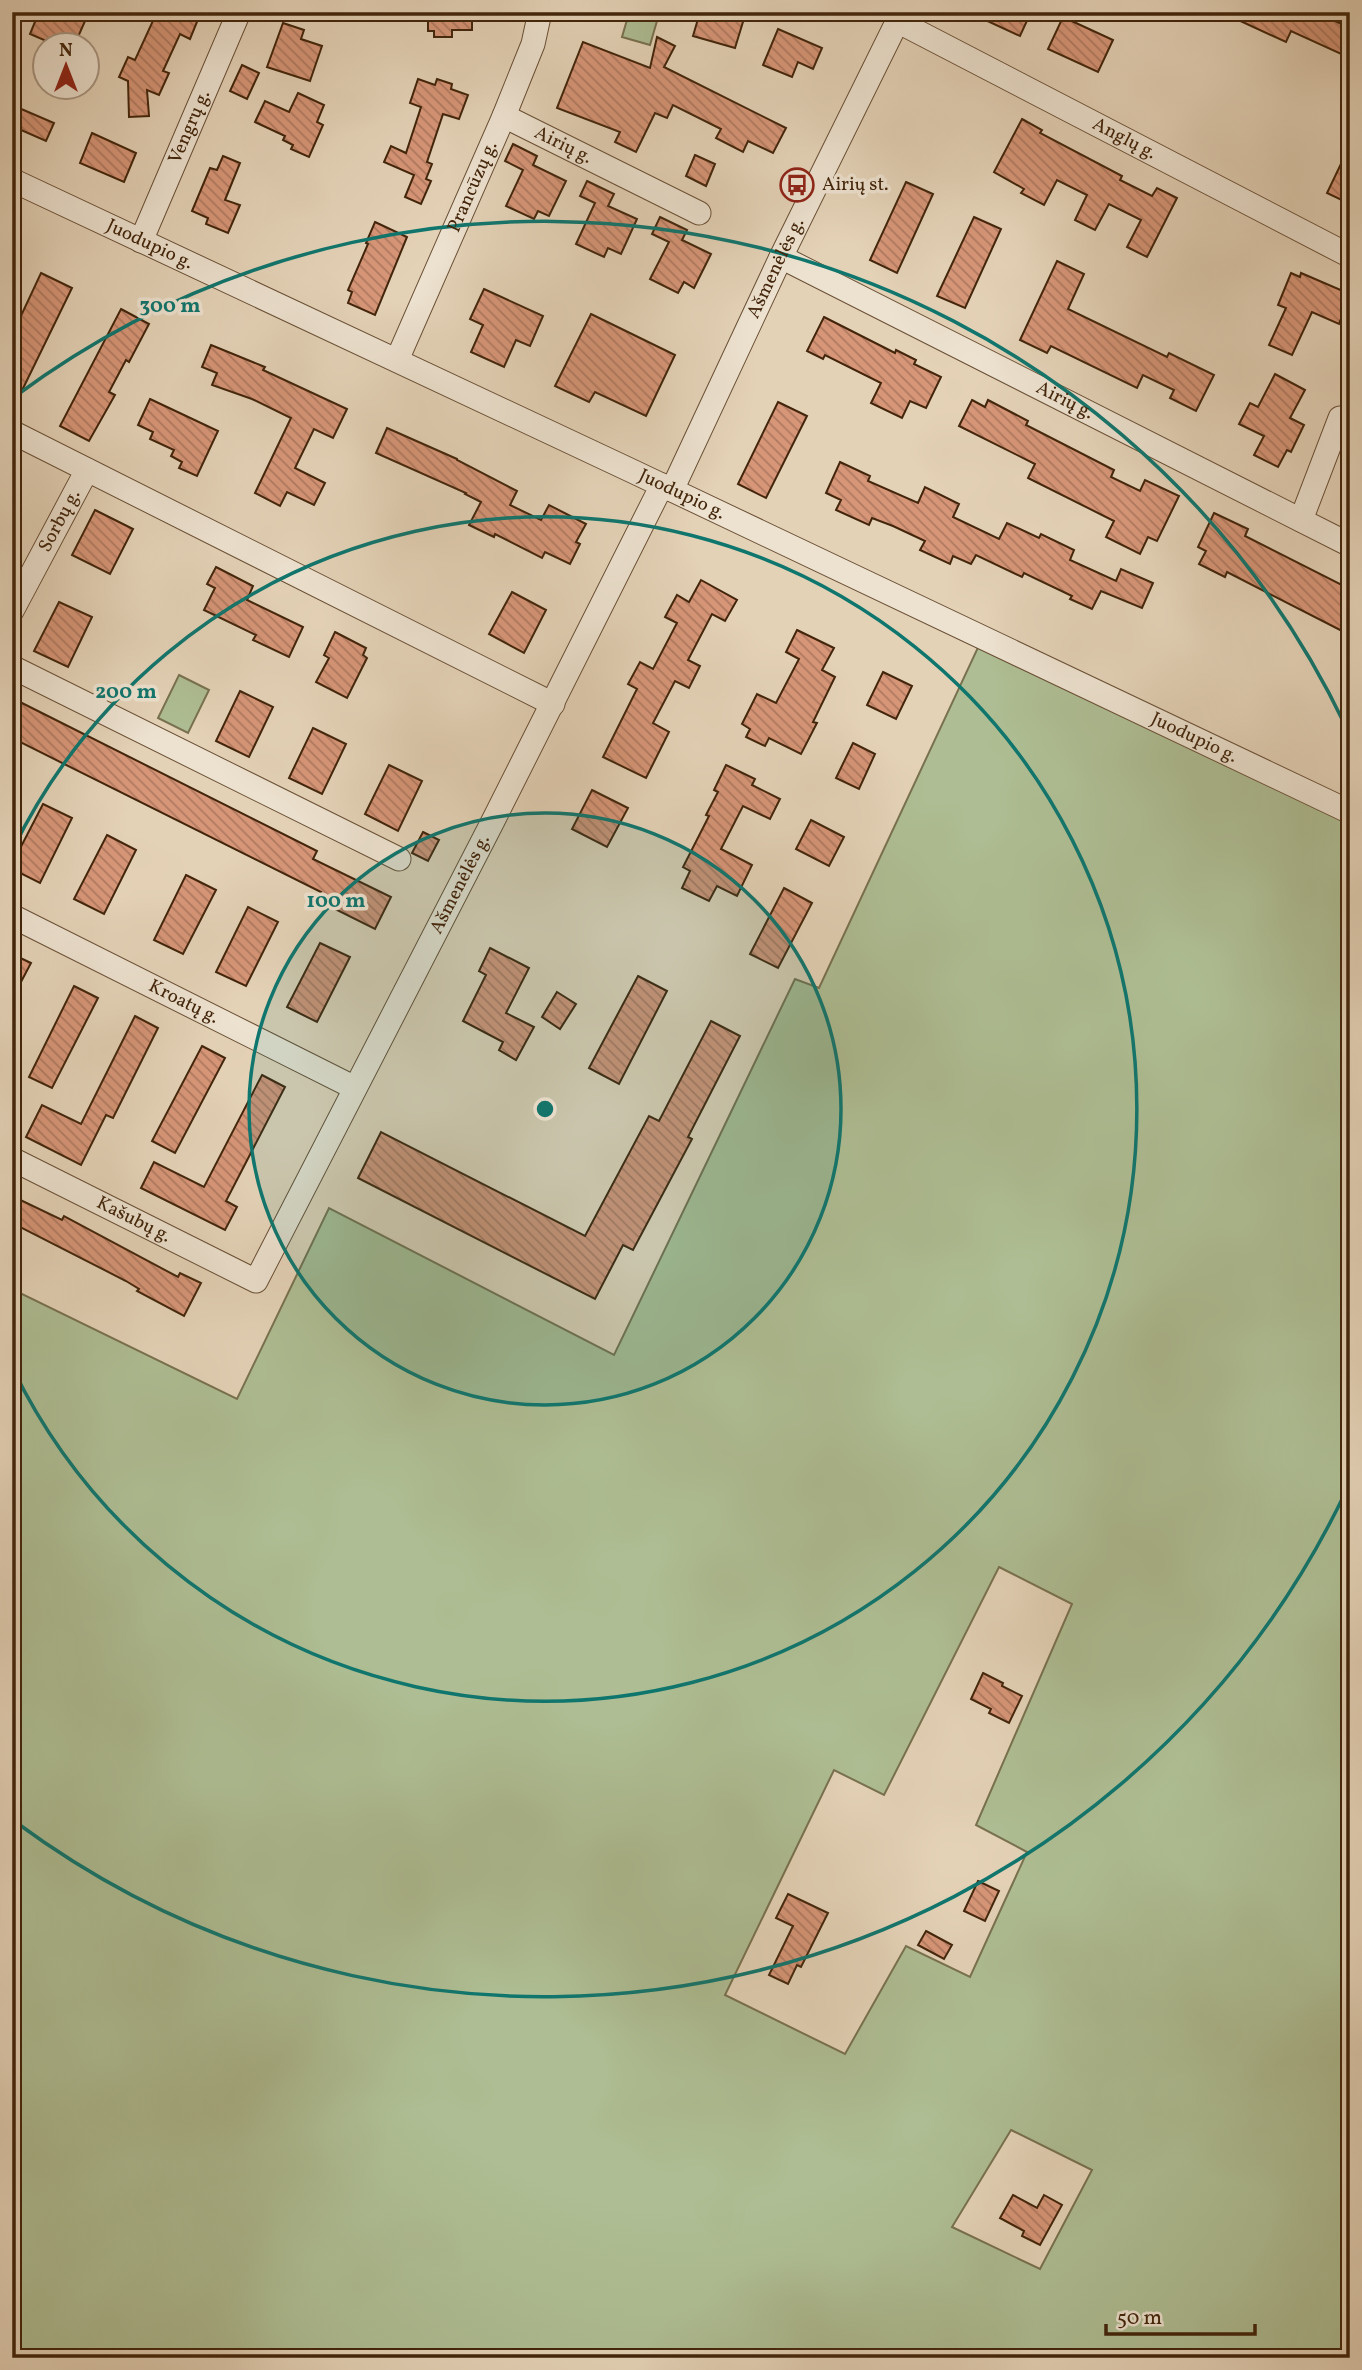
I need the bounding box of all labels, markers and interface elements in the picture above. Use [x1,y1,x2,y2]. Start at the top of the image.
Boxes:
north arrow [32,32,102,102]
text: N [59,38,73,64]
street label: Vengrų g. [162,86,217,168]
street label: Anglų g. [1088,111,1161,166]
street label: Airių g. [530,120,596,171]
street label: Prancūzų g. [441,137,504,237]
bus stop icon: Airių st. [778,166,816,204]
place label: Airių st. [822,172,889,198]
street label: Juodupio g. [102,213,197,276]
street label: Ašmenėlės g. [741,214,811,323]
text: 300 m [140,292,200,321]
street label: Airių g. [1031,375,1098,426]
street label: Juodupio g. [634,463,729,526]
street label: Sorbų g. [33,485,87,557]
text: 200 m [95,678,157,707]
street label: Juodupio g. [1146,706,1242,770]
street label: Ašmenėlės g. [424,830,497,939]
text: 100 m [306,887,366,916]
street label: Kroatų g. [144,974,223,1031]
centre of rings [533,1097,557,1121]
street label: Kašubų g. [92,1190,175,1249]
scale bar [1106,2293,1255,2337]
text: 50 m [1117,2304,1162,2333]

